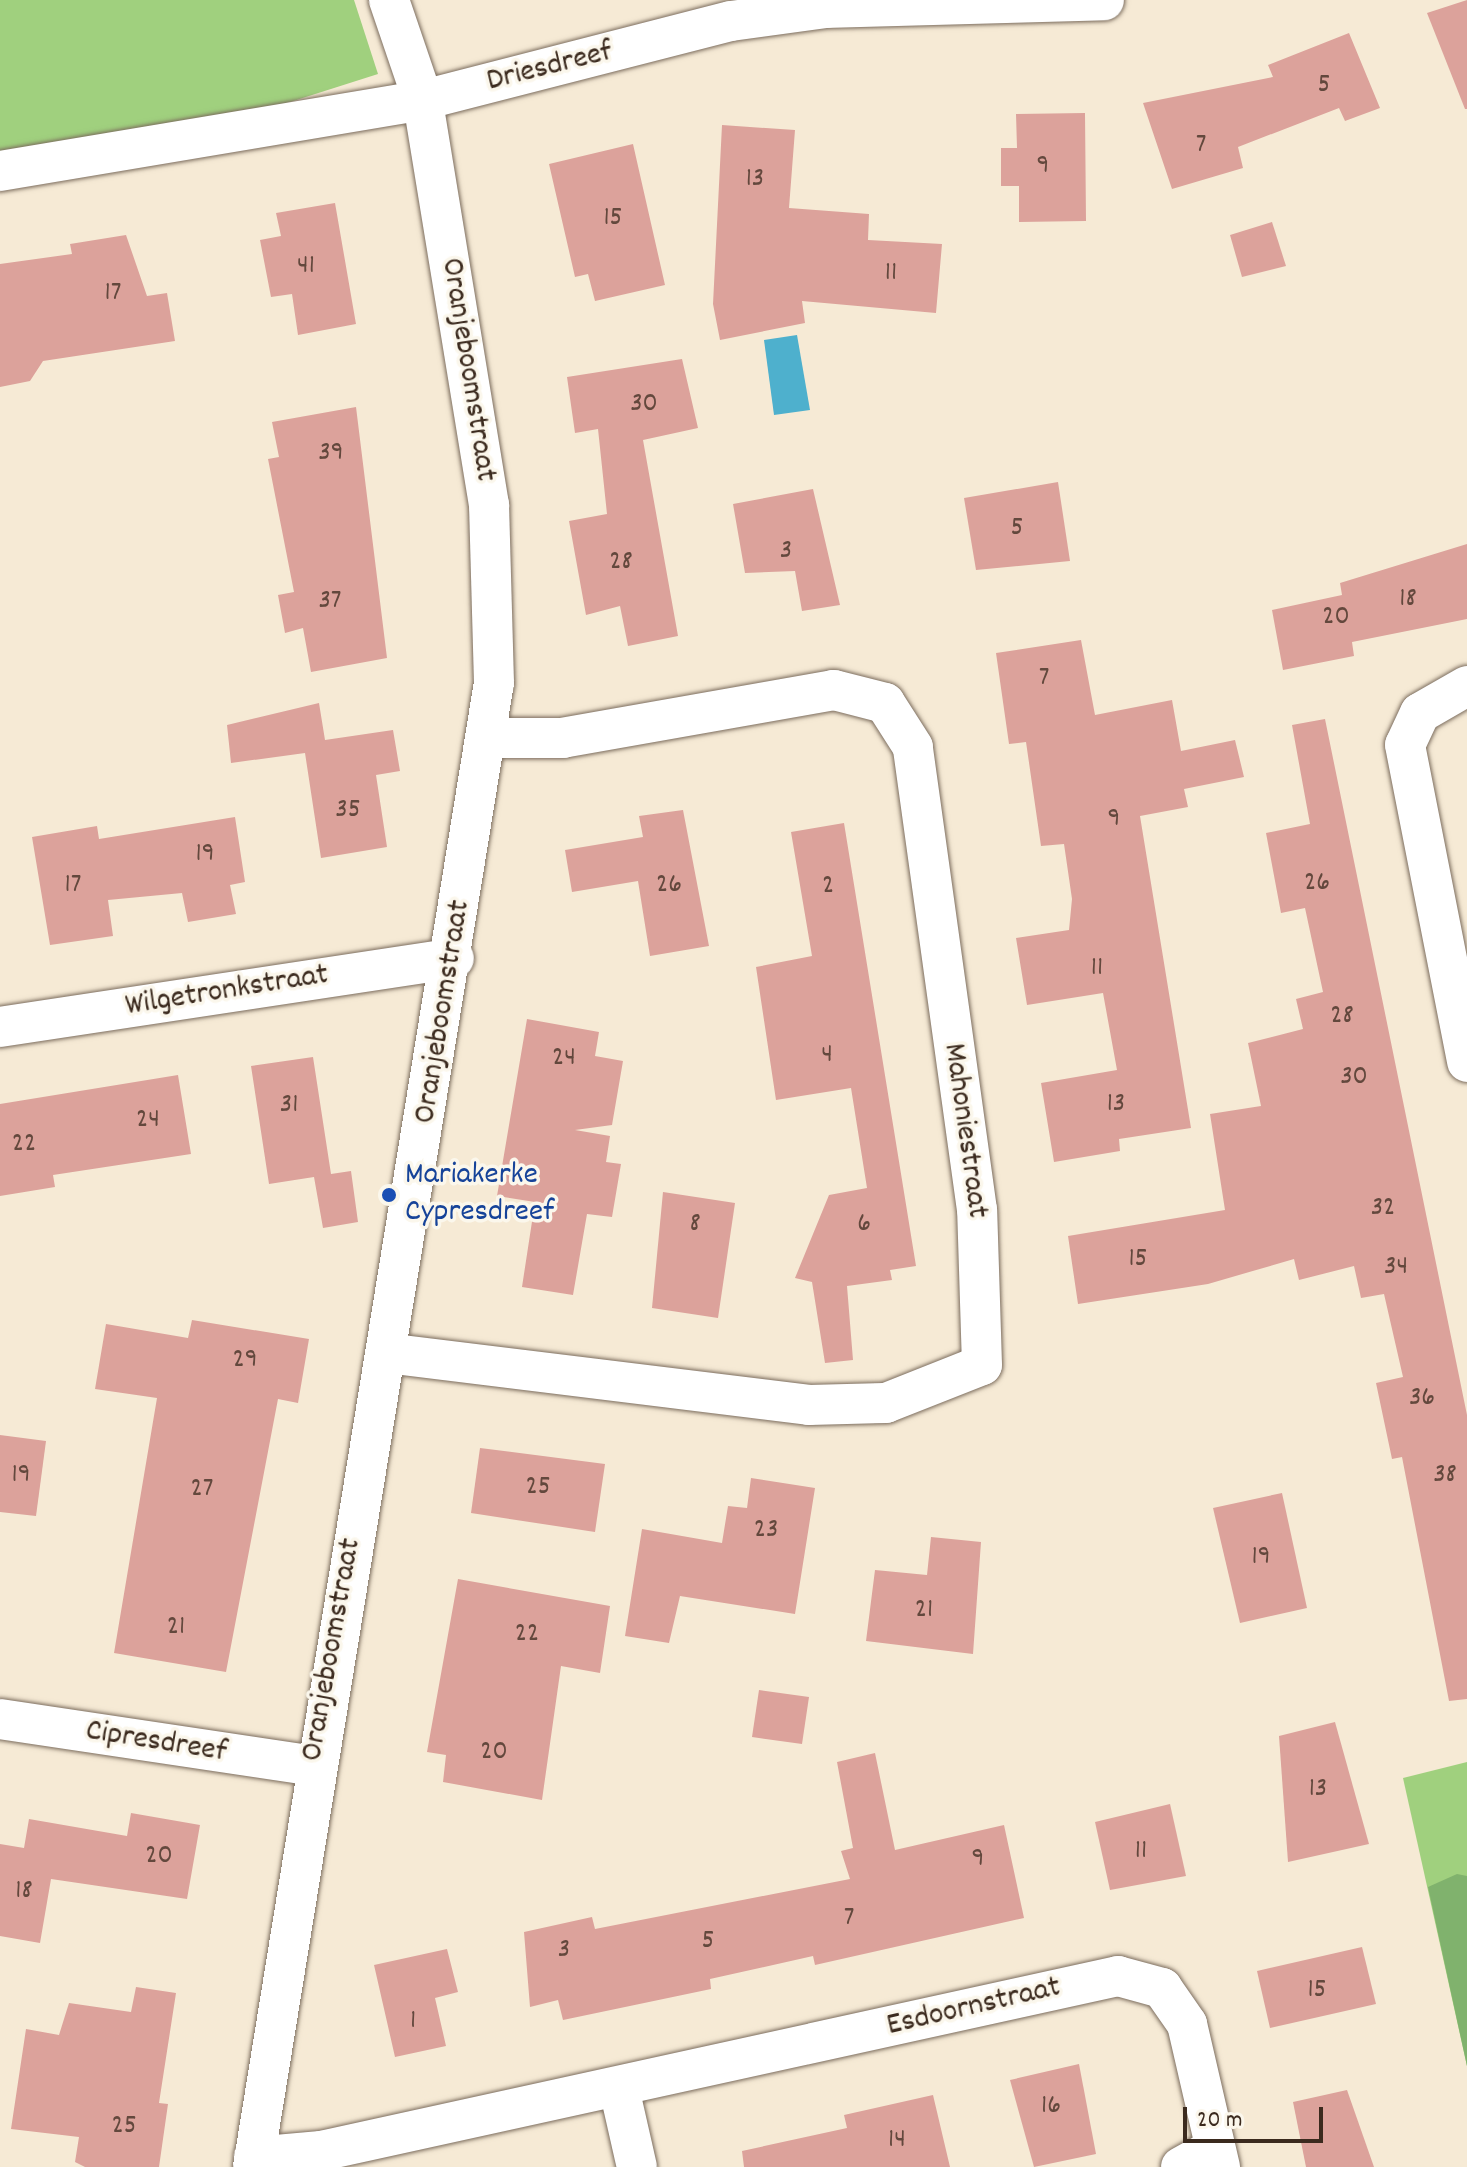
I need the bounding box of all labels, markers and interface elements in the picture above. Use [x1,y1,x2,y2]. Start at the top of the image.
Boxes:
street label: Driesdreef [483,34,617,102]
house number: 5 [1318,69,1330,103]
house number: 7 [1196,129,1206,163]
house number: 9 [1037,150,1049,184]
house number: 13 [746,163,764,197]
house number: 15 [603,202,623,236]
house number: 41 [297,250,315,284]
street label: Oranjeboomstraat [430,255,504,485]
house number: 11 [885,257,897,291]
house number: 17 [105,277,121,311]
house number: 30 [630,388,658,422]
house number: 39 [318,437,344,471]
house number: 5 [1011,512,1023,546]
house number: 3 [780,535,792,569]
house number: 28 [609,546,633,580]
house number: 18 [1399,583,1417,617]
house number: 37 [318,585,342,619]
house number: 20 [1322,601,1350,635]
house number: 7 [1039,662,1049,696]
house number: 35 [335,794,361,828]
house number: 9 [1108,803,1120,837]
house number: 19 [196,838,214,872]
house number: 26 [1304,867,1330,901]
house number: 17 [65,869,81,903]
house number: 26 [656,869,682,903]
house number: 2 [822,870,834,904]
street label: Oranjeboomstraat [407,897,481,1127]
house number: 11 [1091,952,1103,986]
street label: Wilgetronkstraat [123,957,331,1027]
house number: 28 [1330,1000,1354,1034]
house number: 4 [821,1039,833,1073]
street label: Mahoniestraat [933,1041,995,1221]
house number: 24 [552,1042,576,1076]
house number: 30 [1340,1061,1368,1095]
house number: 13 [1107,1088,1125,1122]
house number: 31 [280,1089,298,1123]
house number: 24 [136,1104,160,1138]
house number: 22 [12,1128,36,1162]
place label: Mariakerke Cypresdreef [405,1158,554,1233]
marker: Mariakerke Cypresdreef [380,1186,398,1204]
house number: 32 [1371,1192,1395,1226]
house number: 8 [689,1208,701,1242]
house number: 6 [857,1208,871,1242]
house number: 15 [1128,1243,1148,1277]
house number: 34 [1384,1251,1408,1285]
house number: 29 [232,1344,258,1378]
house number: 36 [1409,1382,1435,1416]
house number: 19 [12,1459,30,1493]
house number: 38 [1433,1459,1457,1493]
house number: 25 [525,1471,551,1505]
house number: 27 [191,1473,213,1507]
house number: 23 [754,1514,778,1548]
street label: Oranjeboomstraat [294,1535,372,1765]
house number: 19 [1252,1541,1270,1575]
house number: 21 [915,1594,933,1628]
house number: 21 [167,1611,185,1645]
house number: 22 [515,1618,539,1652]
street label: Cipresdreef [83,1713,229,1773]
house number: 20 [480,1736,508,1770]
house number: 13 [1309,1773,1327,1807]
house number: 11 [1135,1835,1147,1869]
house number: 20 [145,1840,173,1874]
house number: 9 [972,1843,984,1877]
house number: 18 [15,1875,33,1909]
house number: 7 [844,1902,854,1936]
house number: 5 [702,1925,714,1959]
house number: 3 [558,1934,570,1968]
street label: Esdoornstraat [883,1969,1065,2047]
house number: 15 [1307,1974,1327,2008]
house number: 1 [410,2005,416,2039]
house number: 16 [1041,2090,1061,2124]
scale bar [1187,2091,1327,2141]
text: 20 m [1197,2104,1243,2138]
house number: 25 [111,2110,137,2144]
house number: 14 [888,2124,906,2158]

